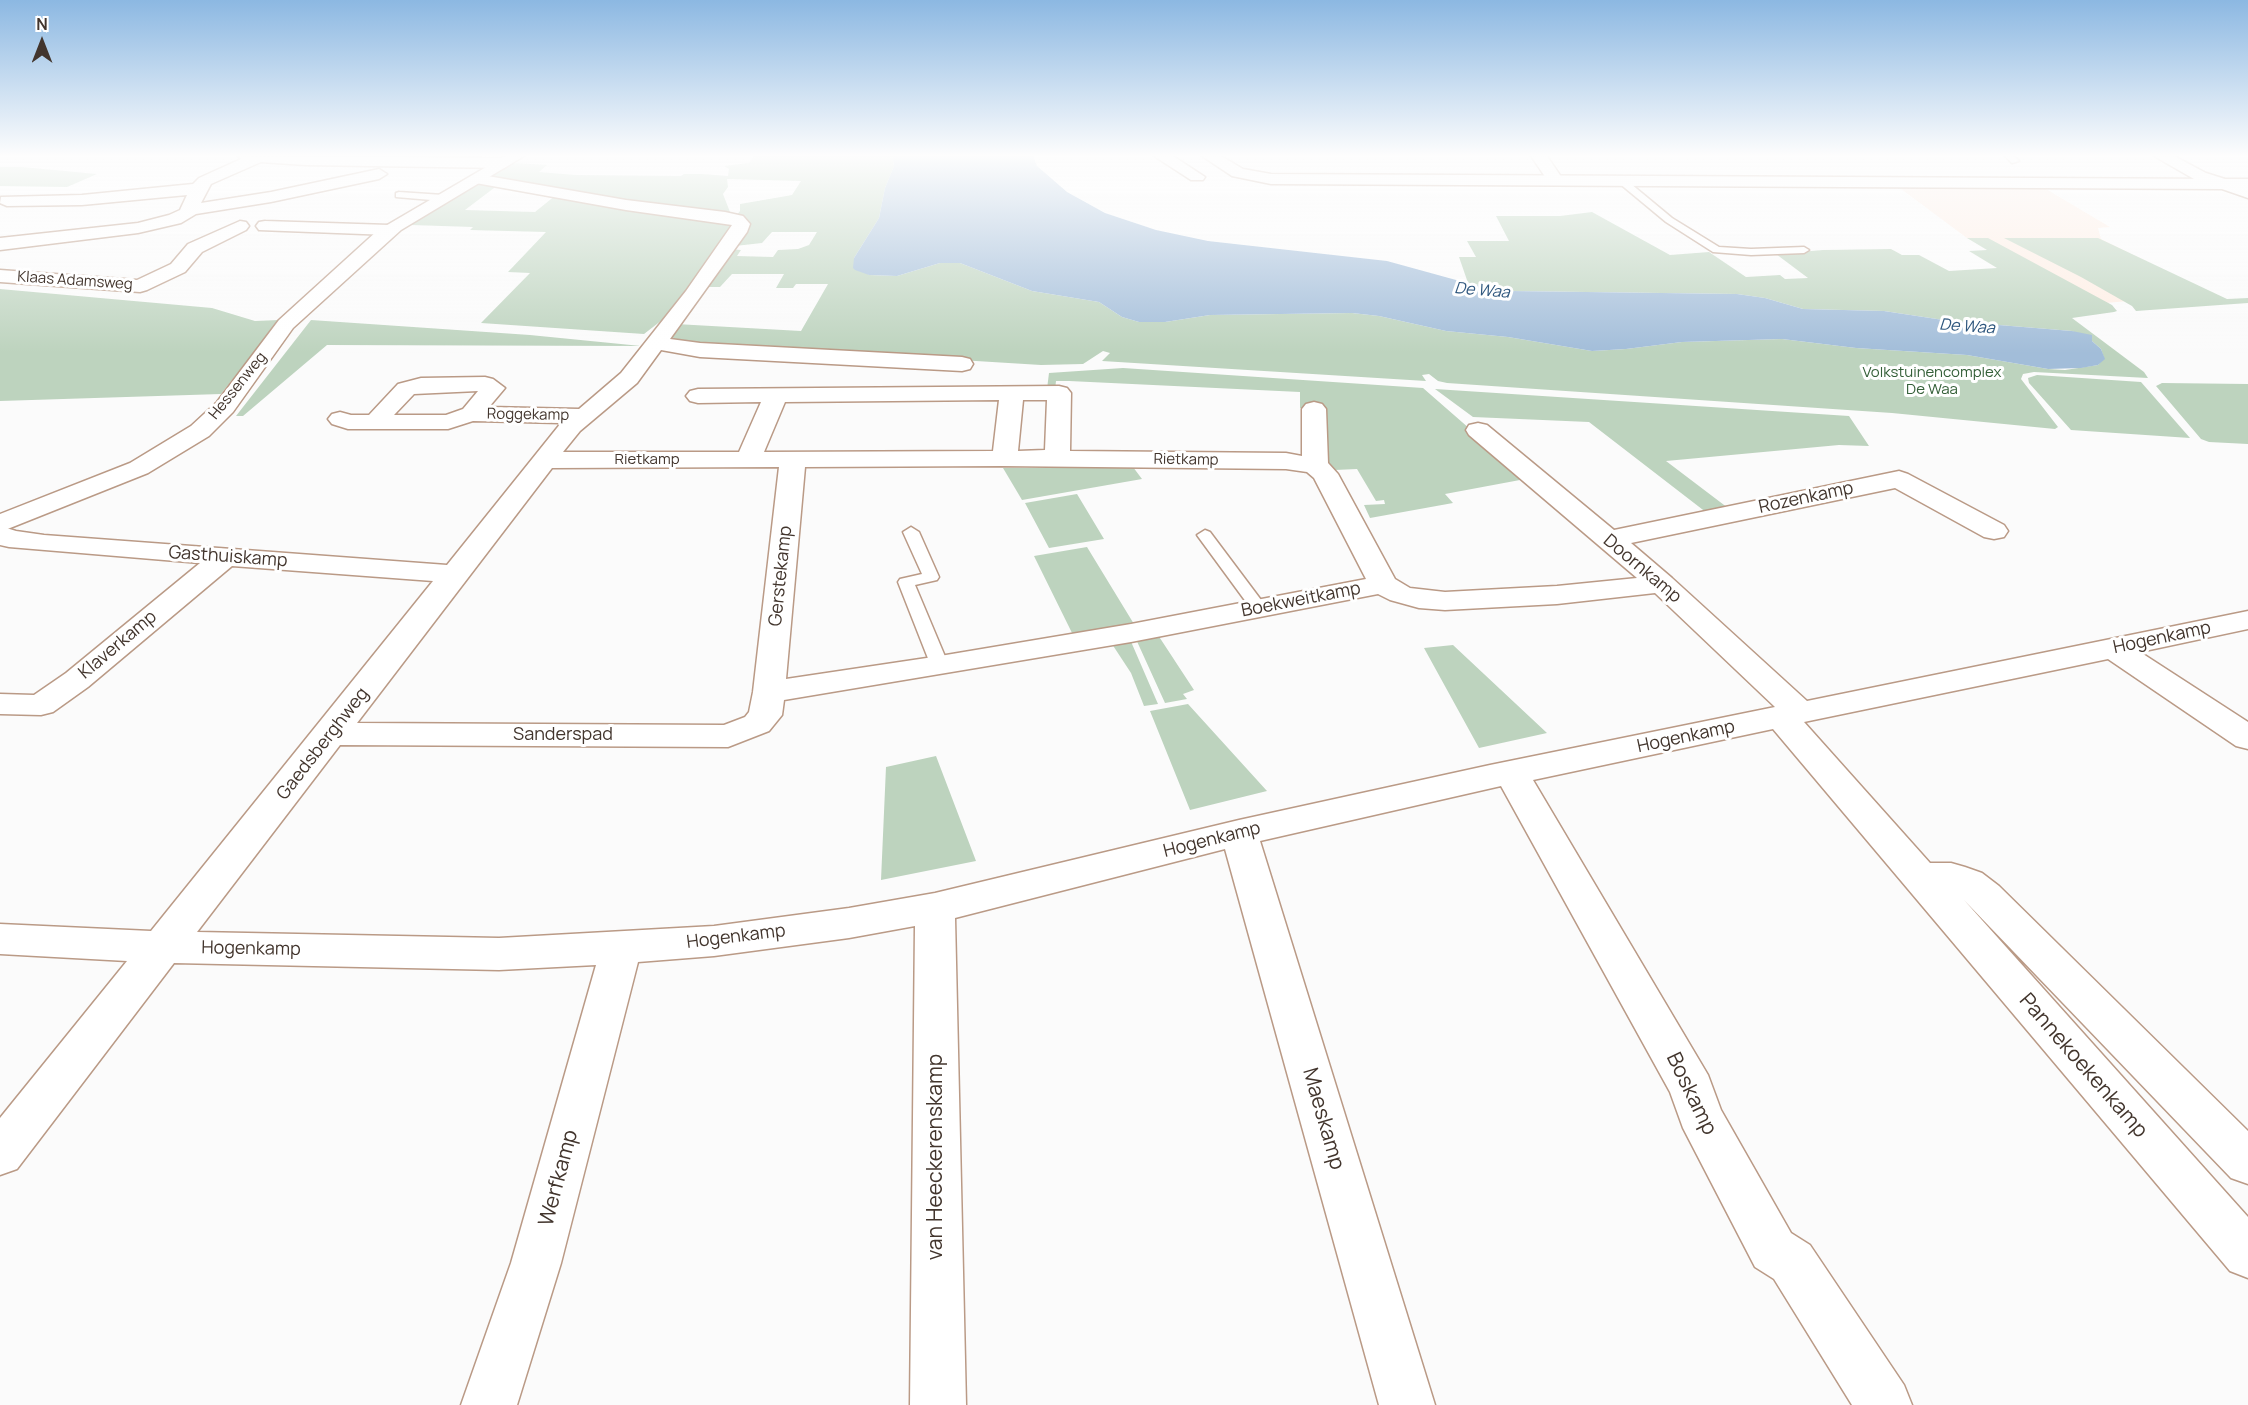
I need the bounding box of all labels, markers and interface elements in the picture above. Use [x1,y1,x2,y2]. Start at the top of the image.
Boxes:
north arrow [12,12,72,72]
text: N [36,13,48,35]
street label: Klaas Adamsweg [17,268,133,294]
water label: De Waa [1454,279,1510,303]
water label: De Waa [1939,315,1995,339]
street label: Hessenweg [205,349,271,423]
park label: Volkstuinencomplex De Waa [1863,364,2001,399]
street label: Roggekamp [487,405,569,425]
street label: Rietkamp [1153,450,1219,470]
street label: Rietkamp [614,451,680,469]
street label: Rozenkamp [1757,477,1855,519]
street label: Gerstekamp [765,525,797,627]
street label: Doornkamp [1599,530,1685,608]
street label: Gasthuiskamp [168,542,288,572]
street label: Boekweitkamp [1239,578,1363,622]
street label: Klaverkamp [75,606,161,684]
street label: Hogenkamp [2111,617,2213,659]
street label: Gaedsberghweg [272,684,374,804]
street label: Hogenkamp [1635,716,1737,758]
street label: Sanderspad [513,724,613,746]
street label: Hogenkamp [1161,817,1263,863]
street label: Hogenkamp [685,920,787,954]
street label: Hogenkamp [201,937,301,961]
street label: Pannekoekenkamp [2014,989,2152,1143]
street label: Boskamp [1660,1049,1722,1139]
street label: van Heeckerenskamp [923,1054,949,1260]
street label: Maeskamp [1296,1065,1350,1173]
street label: Werfkamp [534,1127,584,1229]

